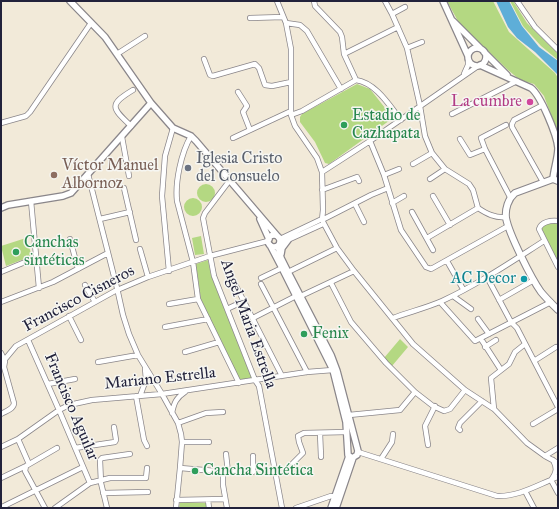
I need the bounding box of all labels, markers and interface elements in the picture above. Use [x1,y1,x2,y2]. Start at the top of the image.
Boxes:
place label: La cumbre [451,92,522,112]
marker: La cumbre [525,97,535,107]
place label: Estadio de Cazhapata [352,106,420,144]
marker: Estadio de Cazhapata [339,120,349,130]
place label: Iglesia Cristo del Consuelo [196,149,283,187]
place label: Víctor Manuel Albornoz [62,156,158,194]
marker: Iglesia Cristo del Consuelo [183,163,193,173]
marker: Víctor Manuel Albornoz [49,170,59,180]
place label: Canchas sintéticas [24,233,84,271]
marker: Canchas sintéticas [11,247,21,257]
street label: Angel Maria Estrella [216,257,280,391]
street label: Francisco Cisneros [20,262,138,336]
place label: AC Decor [451,269,516,289]
marker: AC Decor [519,274,529,284]
place label: Fenix [312,324,349,344]
marker: Fenix [299,329,309,339]
street label: Francisco Aguilar [40,350,102,464]
street label: Mariano Estrella [103,364,217,394]
place label: Cancha Sintética [203,461,313,481]
marker: Cancha Sintética [190,466,200,476]

